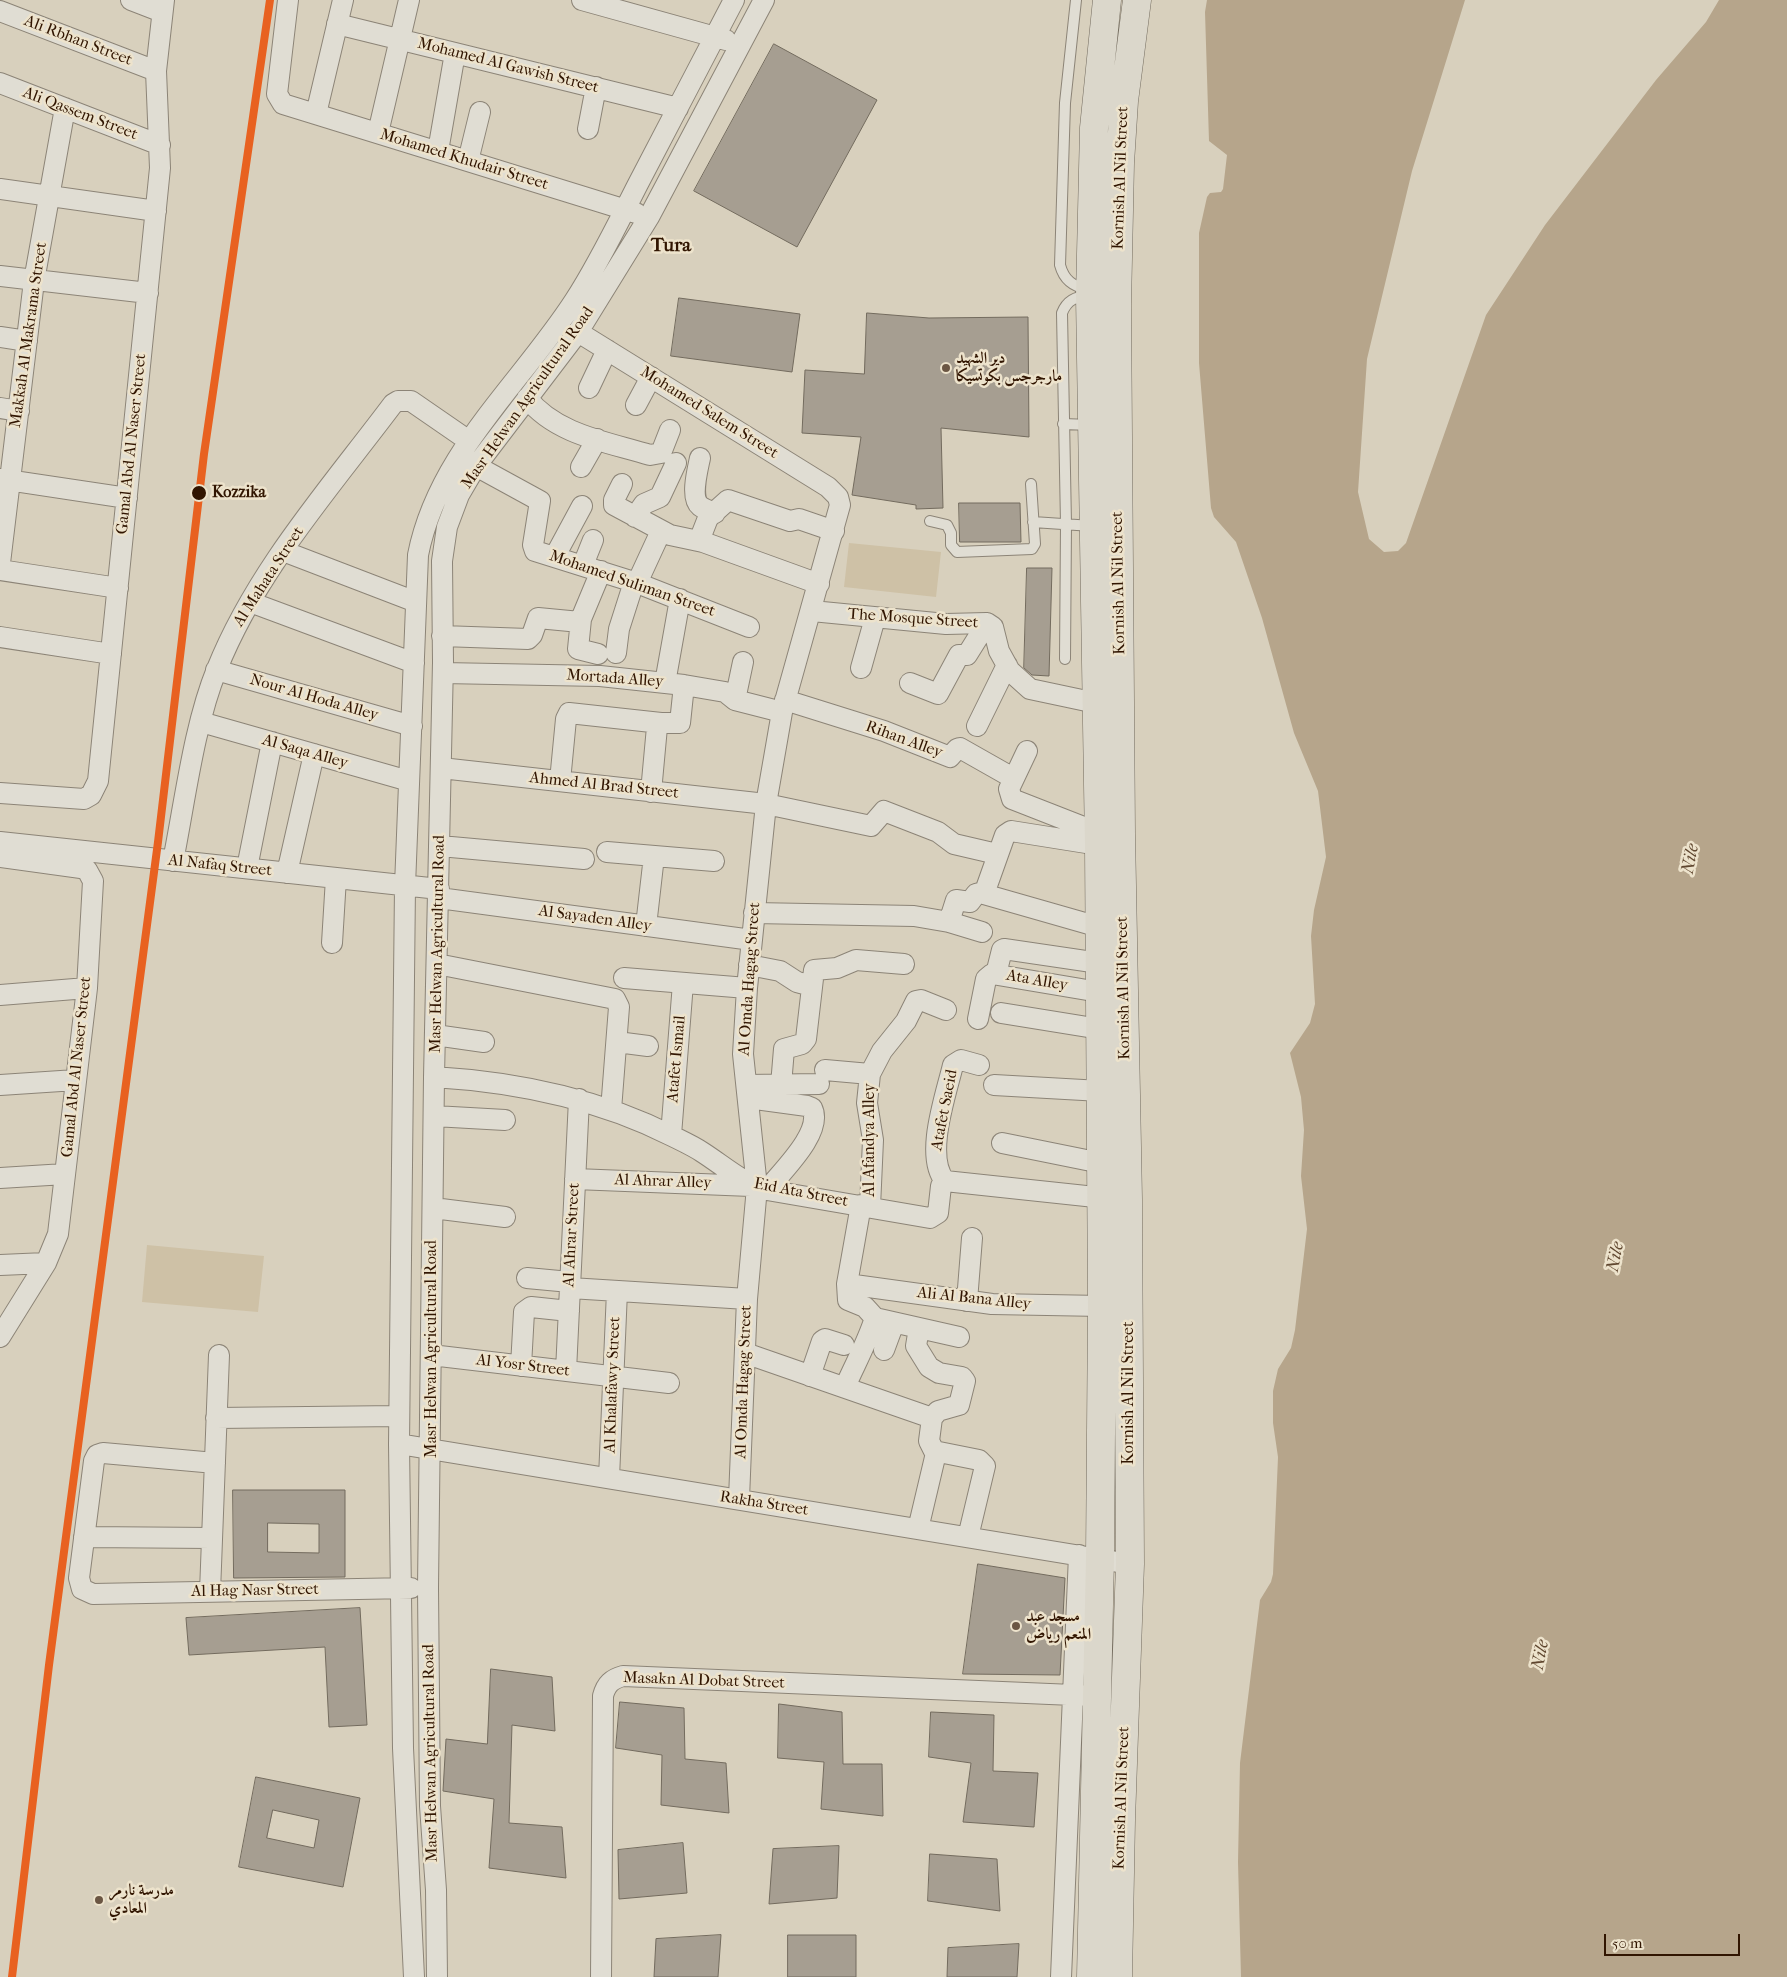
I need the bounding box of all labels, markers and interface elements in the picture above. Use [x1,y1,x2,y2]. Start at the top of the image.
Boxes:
street label: Ali Rbhan Street [21,12,135,70]
street label: Mohamed Al Gawish Street [416,34,600,98]
street label: Ali Qassem Street [20,83,140,145]
street label: Kornish Al Nil Street [1109,106,1133,250]
street label: Mohamed Khudair Street [378,125,550,195]
district label: Tura [651,235,691,257]
street label: Makkah Al Makrama Street [6,241,52,429]
street label: Masr Helwan Agricultural Road [458,303,598,493]
place label: دير الشهيد مارجرجس بكوتسيكا [956,349,1062,387]
street label: Gamal Abd Al Naser Street [113,353,151,535]
marker: دير الشهيد مارجرجس بكوتسيكا [940,362,952,374]
street label: Mohamed Salem Street [637,363,781,463]
place label: Kozzika [212,483,266,503]
marker: Kozzika [190,484,208,502]
street label: Kornish Al Nil Street [1108,511,1130,655]
street label: Al Mahata Street [230,523,308,631]
street label: Mohamed Suliman Street [547,547,717,621]
street label: The Mosque Street [847,605,979,633]
street label: Mortada Alley [566,666,664,692]
street label: Nour Al Hoda Alley [248,670,380,726]
street label: Rihan Alley [863,717,945,763]
street label: Al Saqa Alley [260,731,350,773]
street label: Ahmed Al Brad Street [528,769,680,803]
street label: Masr Helwan Agricultural Road [426,835,450,1053]
water label: Nile [1678,842,1704,876]
street label: Al Nafaq Street [167,851,273,881]
street label: Al Sayaden Alley [537,902,653,936]
street label: Al Omda Hagag Street [735,902,765,1056]
street label: Kornish Al Nil Street [1113,916,1135,1060]
street label: Ata Alley [1005,966,1069,996]
street label: Gamal Abd Al Naser Street [58,976,96,1158]
street label: Atafet Ismail [664,1015,690,1103]
street label: Atafet Saeid [928,1068,962,1152]
street label: Al Afandya Alley [860,1083,880,1197]
street label: Al Ahrar Alley [614,1171,712,1193]
street label: Eid Ata Street [752,1174,850,1212]
street label: Al Ahrar Street [560,1182,584,1288]
street label: Masr Helwan Agricultural Road [422,1240,442,1458]
water label: Nile [1603,1240,1629,1274]
street label: Ali Al Bana Alley [916,1283,1032,1315]
street label: Al Omda Hagag Street [732,1305,756,1459]
street label: Al Khalafawy Street [601,1316,625,1454]
street label: Kornish Al Nil Street [1119,1321,1139,1465]
street label: Al Yosr Street [475,1351,571,1381]
street label: Rakha Street [718,1488,810,1520]
street label: Al Hag Nasr Street [191,1580,319,1602]
place label: مسجد عبد المنعم رياض [1026,1607,1091,1645]
marker: مسجد عبد المنعم رياض [1010,1620,1022,1632]
water label: Nile [1528,1638,1554,1672]
street label: Masr Helwan Agricultural Road [419,1644,443,1862]
street label: Masakn Al Dobat Street [623,1669,785,1693]
street label: Kornish Al Nil Street [1110,1726,1134,1870]
place label: مدرسة نارمر المعادي [109,1881,174,1919]
marker: مدرسة نارمر المعادي [93,1894,105,1906]
scale bar [1607,1924,1743,1956]
text: 50 m [1612,1934,1642,1952]

